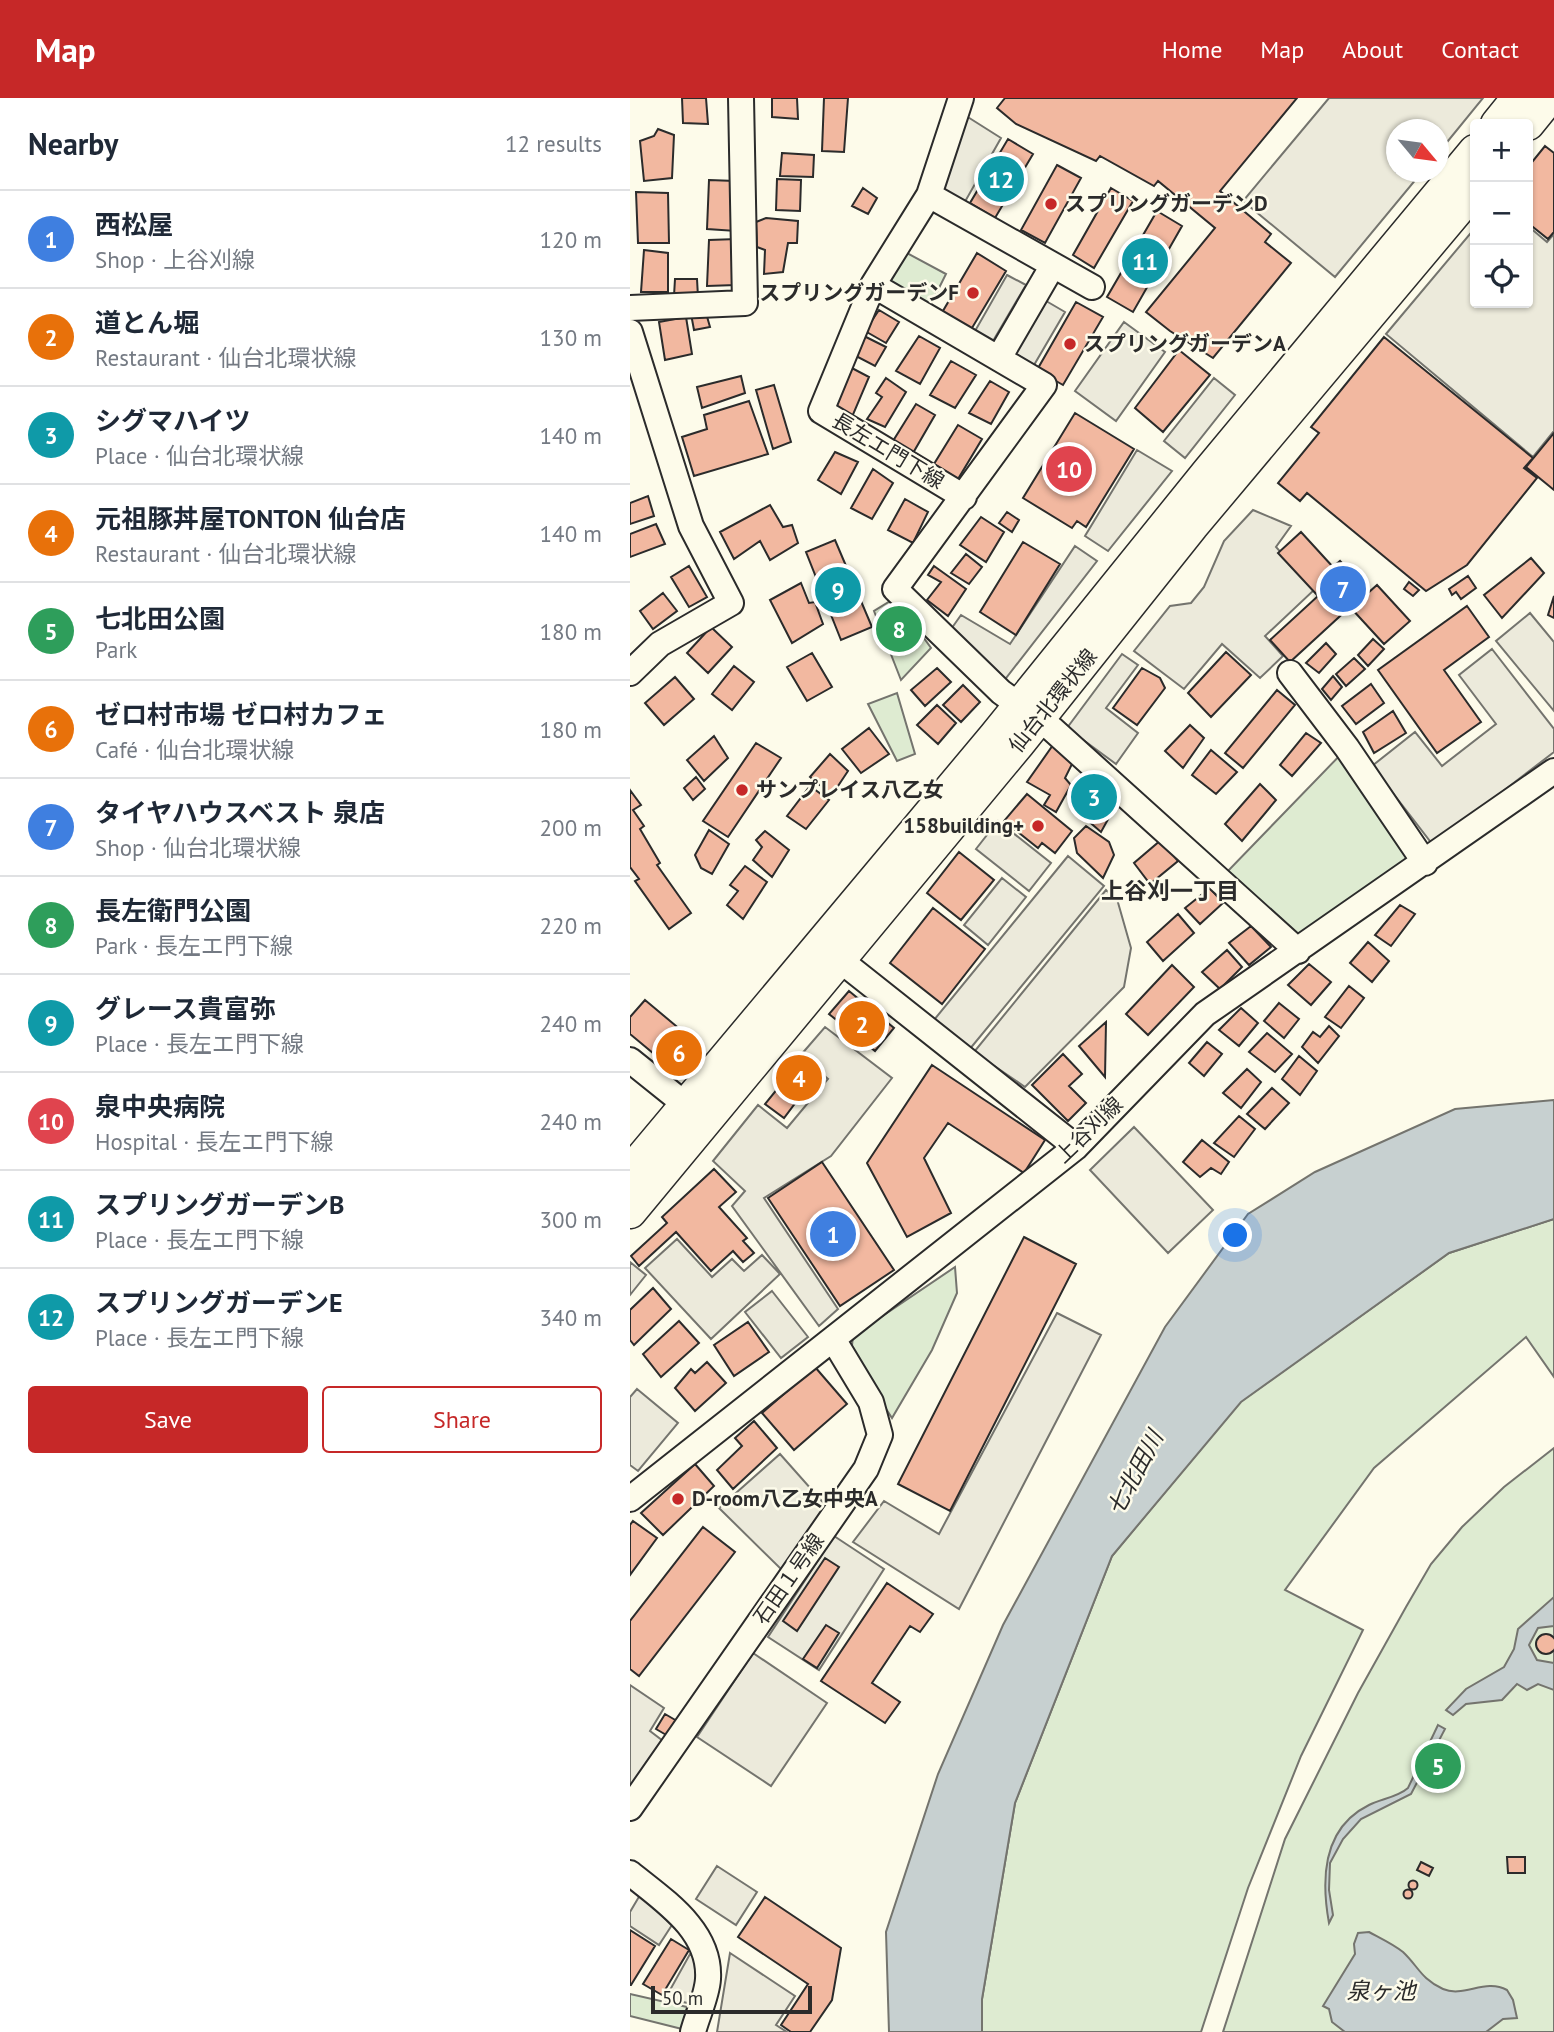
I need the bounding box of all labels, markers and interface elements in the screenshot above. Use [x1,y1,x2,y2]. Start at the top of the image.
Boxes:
text: Map [35,28,96,71]
text: Home [1162,34,1222,65]
text: Map [1260,34,1304,65]
text: About [1342,34,1403,65]
text: Contact [1441,34,1519,65]
north arrow [1386,119,1449,182]
map controls [1470,119,1533,308]
button: + [1470,119,1533,182]
text: Nearby [28,124,118,163]
text: 12 results [505,129,602,158]
pin: 12 [978,153,1024,205]
button: − [1470,182,1533,245]
place label: スプリングガーデンD [1065,190,1268,217]
marker: スプリングガーデンD [1043,196,1059,212]
text: 西松屋 [95,208,173,241]
text: 1 [44,225,58,254]
text: 120 m [540,225,602,254]
pin: 11 [1122,235,1168,287]
text: Shop · 上谷刈線 [95,245,255,274]
button: locate [1470,245,1533,308]
place label: スプリングガーデンF [759,279,959,306]
marker: スプリングガーデンF [965,285,981,301]
text: 道とん堀 [95,306,199,339]
text: 2 [44,323,58,352]
text: 130 m [540,323,602,352]
place label: スプリングガーデンA [1084,330,1286,357]
marker: スプリングガーデンA [1062,336,1078,352]
text: Restaurant · 仙台北環状線 [95,343,357,372]
text: シグマハイツ [95,404,250,437]
street label: 長左エ門下線 [827,407,949,495]
text: 3 [44,421,58,450]
text: 140 m [540,421,602,450]
text: Place · 仙台北環状線 [95,441,304,470]
pin: 10 [1046,443,1092,495]
text: 元祖豚丼屋TONTON 仙台店 [95,502,406,535]
text: 4 [44,519,58,548]
text: 140 m [540,519,602,548]
text: Restaurant · 仙台北環状線 [95,539,357,568]
pin: 7 [1320,563,1366,615]
pin: 9 [815,564,861,616]
text: 七北田公園 [95,602,225,635]
pin: 8 [876,603,922,655]
text: 5 [44,617,58,646]
text: 180 m [540,617,602,646]
text: Park [95,635,137,664]
street label: 仙台北環状線 [1002,643,1103,758]
text: ゼロ村市場 ゼロ村カフェ [95,698,388,731]
text: 6 [44,715,58,744]
text: 180 m [540,715,602,744]
text: Café · 仙台北環状線 [95,735,294,764]
pin: 3 [1071,771,1117,823]
place label: サンプレイス八乙女 [756,776,944,803]
marker: サンプレイス八乙女 [734,782,750,798]
text: タイヤハウスベスト 泉店 [95,796,385,829]
place label: 158building+ [903,812,1024,839]
text: 7 [44,813,58,842]
text: 200 m [540,813,602,842]
marker: 158building+ [1030,818,1046,834]
text: Shop · 仙台北環状線 [95,833,301,862]
district label: 上谷刈一丁目 [1101,876,1239,905]
text: 長左衛門公園 [95,894,251,927]
text: 8 [44,911,58,940]
text: 220 m [540,911,602,940]
text: Park · 長左エ門下線 [95,931,293,960]
text: グレース貴富弥 [95,992,276,1025]
pin: 2 [839,998,885,1050]
text: 9 [44,1009,58,1038]
text: 240 m [540,1009,602,1038]
pin: 6 [656,1027,702,1079]
text: Place · 長左エ門下線 [95,1029,304,1058]
pin: 4 [776,1052,822,1104]
text: 泉中央病院 [95,1090,225,1123]
street label: 上谷刈線 [1049,1091,1128,1169]
text: 10 [38,1107,64,1136]
text: 240 m [540,1107,602,1136]
text: Hospital · 長左エ門下線 [95,1127,333,1156]
text: スプリングガーデンB [95,1188,344,1221]
text: 11 [38,1205,64,1234]
text: 300 m [540,1205,602,1234]
pin: 1 [810,1208,856,1260]
your location [1218,1218,1252,1252]
text: Place · 長左エ門下線 [95,1225,304,1254]
text: スプリングガーデンE [95,1286,343,1319]
text: 12 [38,1303,64,1332]
text: 340 m [540,1303,602,1332]
text: Place · 長左エ門下線 [95,1323,304,1352]
button: Save [28,1386,308,1453]
button: Share [322,1386,602,1453]
water label: 七北田川 [1100,1423,1170,1520]
place label: D-room八乙女中央A [692,1485,878,1512]
marker: D-room八乙女中央A [670,1491,686,1507]
street label: 石田１号線 [747,1528,830,1629]
pin: 5 [1415,1740,1461,1792]
water label: 泉ヶ池 [1347,1976,1418,2005]
scale bar [651,1983,812,2015]
text: 50 m [662,1986,703,2010]

